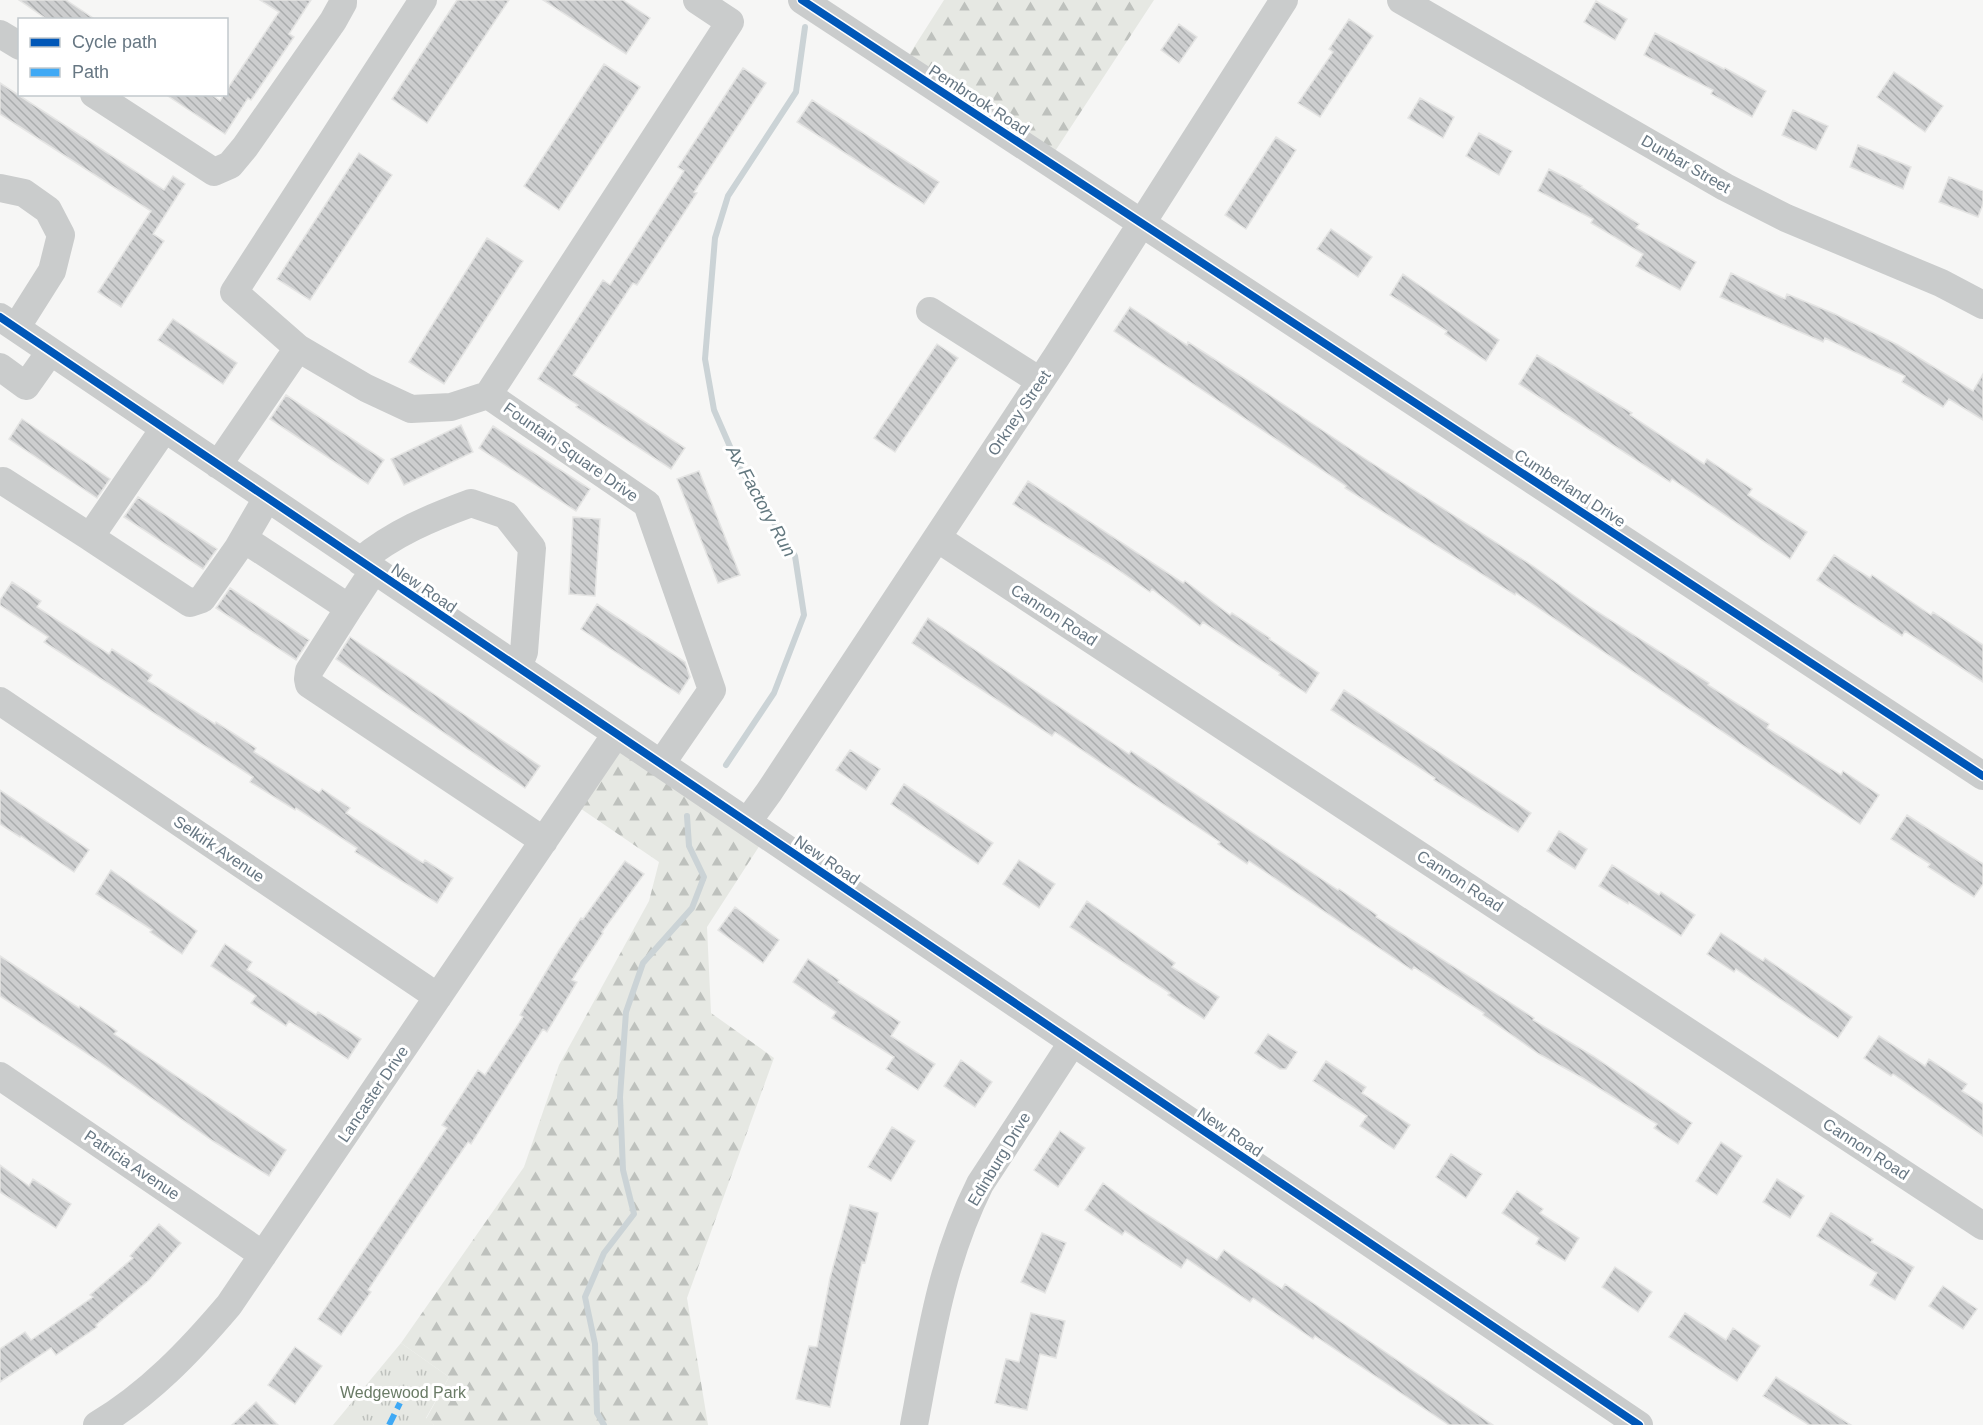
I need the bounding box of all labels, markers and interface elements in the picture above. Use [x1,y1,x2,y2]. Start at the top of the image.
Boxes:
legend [18,18,228,96]
text: Cycle path [72,32,157,52]
street label: Pembrook Road [926,61,1032,139]
text: Path [72,62,109,82]
street label: Dunbar Street [1639,132,1734,197]
street label: Orkney Street [984,367,1054,459]
street label: Fountain Square Drive [501,399,642,505]
water label: Ax Factory Run [722,441,800,560]
street label: Cumberland Drive [1511,446,1629,530]
street label: New Road [388,560,460,616]
street label: Cannon Road [1008,581,1100,649]
street label: Selkirk Avenue [170,812,268,886]
street label: New Road [791,832,863,888]
street label: Cannon Road [1414,847,1506,915]
street label: Lancaster Drive [335,1043,411,1145]
street label: New Road [1194,1104,1266,1160]
street label: Edinburg Drive [964,1109,1034,1209]
street label: Cannon Road [1820,1115,1912,1183]
street label: Patricia Avenue [81,1127,183,1203]
park label: Wedgewood Park [340,1384,467,1401]

